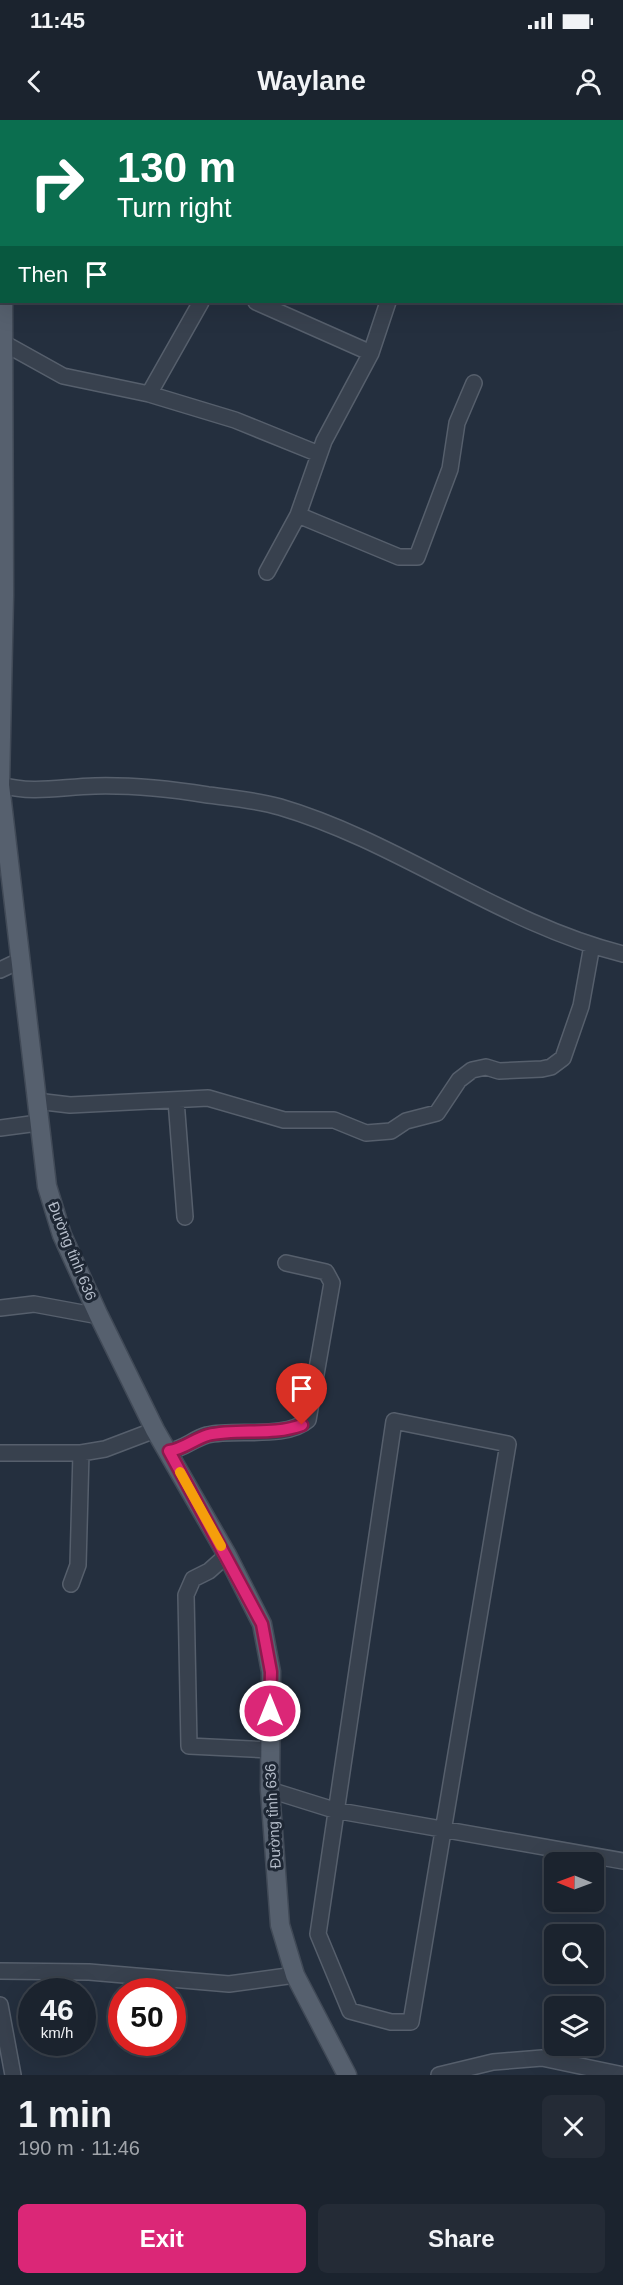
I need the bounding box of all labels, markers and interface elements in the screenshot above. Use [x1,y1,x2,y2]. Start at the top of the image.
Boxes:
text: 11:45 [30,8,85,33]
icon: back [18,65,51,98]
icon: person [572,65,605,98]
text: Waylane [257,66,366,96]
icon: right [18,144,96,222]
text: 130 m [117,144,236,191]
text: Turn right [117,193,232,223]
icon: arrive [80,258,113,291]
text: Then [18,262,68,287]
street label: Đường tỉnh 636 [45,1199,100,1303]
pin [276,1363,327,1425]
icon: arrive [285,1372,318,1405]
position arrow [238,1679,302,1743]
street label: Đường tỉnh 636 [261,1763,284,1869]
north arrow [544,1852,604,1912]
map controls [544,1852,604,2056]
button: search [544,1924,604,1984]
speed limit sign: 50 [108,1978,186,2056]
text: 46 [40,1993,74,2026]
button: layers [544,1996,604,2056]
text: km/h [41,2024,73,2041]
text: 1 min [18,2094,112,2135]
button: close [542,2095,605,2158]
text: 190 m · 11:46 [18,2137,140,2159]
button: Exit [18,2204,306,2273]
button: Share [318,2204,605,2273]

